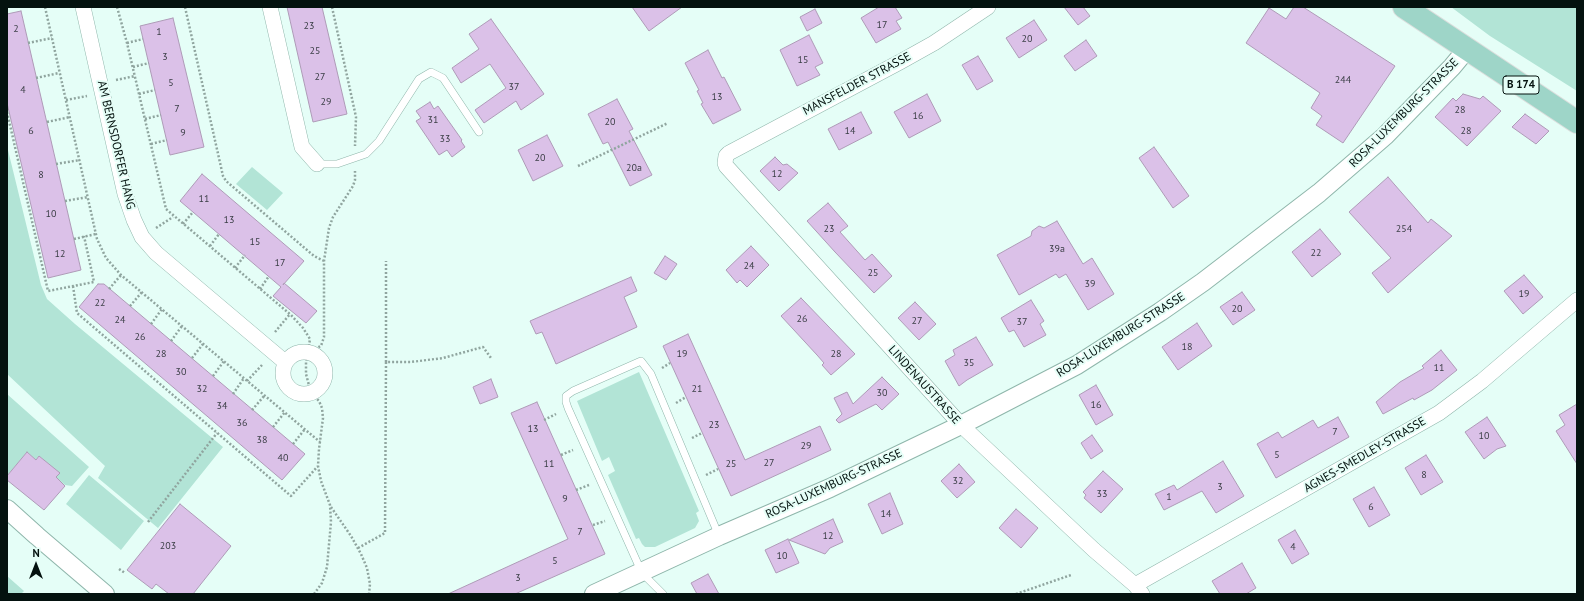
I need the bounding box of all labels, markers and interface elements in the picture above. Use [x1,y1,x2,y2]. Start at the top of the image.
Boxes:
house number: 17 [877,19,887,31]
house number: 23 [304,20,314,32]
house number: 2 [13,23,19,35]
house number: 1 [156,26,162,38]
house number: 20 [1022,33,1032,45]
house number: 25 [310,45,320,57]
street label: MANSFELDER STRASSE [800,49,914,119]
house number: 3 [162,51,168,63]
house number: 15 [798,54,808,66]
street label: ROSA-LUXEMBURG-STRASSE [1346,55,1462,171]
house number: 27 [315,71,325,83]
house number: 244 [1335,74,1351,86]
road number: B 174 [1503,76,1539,94]
house number: 5 [168,77,174,89]
street label: AM BERNSDORFER HANG [94,79,138,211]
house number: 37 [509,81,519,93]
house number: 4 [20,84,26,96]
house number: 13 [712,91,722,103]
house number: 29 [321,96,331,108]
house number: 7 [174,103,180,115]
house number: 28 [1455,104,1465,116]
house number: 16 [913,110,923,122]
house number: 31 [428,114,438,126]
house number: 20 [605,116,615,128]
house number: 6 [28,125,34,137]
house number: 14 [845,125,855,137]
house number: 28 [1461,125,1471,137]
house number: 9 [180,127,186,139]
house number: 33 [440,133,450,145]
house number: 20 [535,152,545,164]
house number: 20a [626,162,642,174]
house number: 12 [772,168,782,180]
house number: 8 [38,169,44,181]
house number: 11 [199,193,209,205]
house number: 10 [46,208,56,220]
house number: 13 [224,214,234,226]
house number: 23 [824,223,834,235]
house number: 254 [1396,223,1412,235]
house number: 15 [250,236,260,248]
house number: 39a [1049,243,1065,255]
house number: 22 [1311,247,1321,259]
house number: 12 [55,248,65,260]
house number: 17 [275,257,285,269]
house number: 24 [744,260,754,272]
house number: 25 [868,267,878,279]
house number: 39 [1085,278,1095,290]
house number: 19 [1519,288,1529,300]
street label: ROSA-LUXEMBURG-STRASSE [1054,290,1188,380]
house number: 22 [95,297,105,309]
house number: 20 [1232,303,1242,315]
house number: 26 [797,313,807,325]
house number: 24 [115,314,125,326]
house number: 27 [912,315,922,327]
house number: 37 [1017,316,1027,328]
house number: 26 [135,331,145,343]
house number: 18 [1182,341,1192,353]
street label: LINDENAUSTRASSE [885,343,963,427]
house number: 28 [156,348,166,360]
house number: 19 [677,348,687,360]
house number: 28 [831,348,841,360]
house number: 35 [964,357,974,369]
house number: 11 [1434,362,1444,374]
house number: 30 [176,366,186,378]
house number: 32 [197,383,207,395]
house number: 21 [692,383,702,395]
house number: 30 [877,387,887,399]
house number: 16 [1091,399,1101,411]
house number: 34 [217,400,227,412]
street label: AGNES-SMEDLEY-STRASSE [1301,414,1429,496]
house number: 36 [237,417,247,429]
house number: 23 [709,419,719,431]
house number: 13 [528,423,538,435]
house number: 7 [1332,426,1338,438]
house number: 10 [1479,430,1489,442]
house number: 38 [257,434,267,446]
house number: 29 [801,440,811,452]
street label: ROSA-LUXEMBURG-STRASSE [764,446,904,522]
house number: 5 [1274,449,1280,461]
house number: 40 [278,452,288,464]
house number: 27 [764,457,774,469]
house number: 11 [544,458,554,470]
house number: 25 [726,458,736,470]
house number: 8 [1421,469,1427,481]
house number: 32 [953,475,963,487]
house number: 3 [1217,481,1223,493]
house number: 33 [1097,488,1107,500]
house number: 1 [1166,491,1172,503]
house number: 9 [562,493,568,505]
house number: 6 [1368,501,1374,513]
house number: 14 [881,508,891,520]
house number: 7 [577,526,583,538]
house number: 12 [823,530,833,542]
house number: 203 [160,540,176,552]
house number: 4 [1290,541,1296,553]
north arrow [16,545,56,585]
text: N [32,546,40,560]
house number: 10 [777,550,787,562]
house number: 5 [552,555,558,567]
house number: 3 [515,572,521,584]

